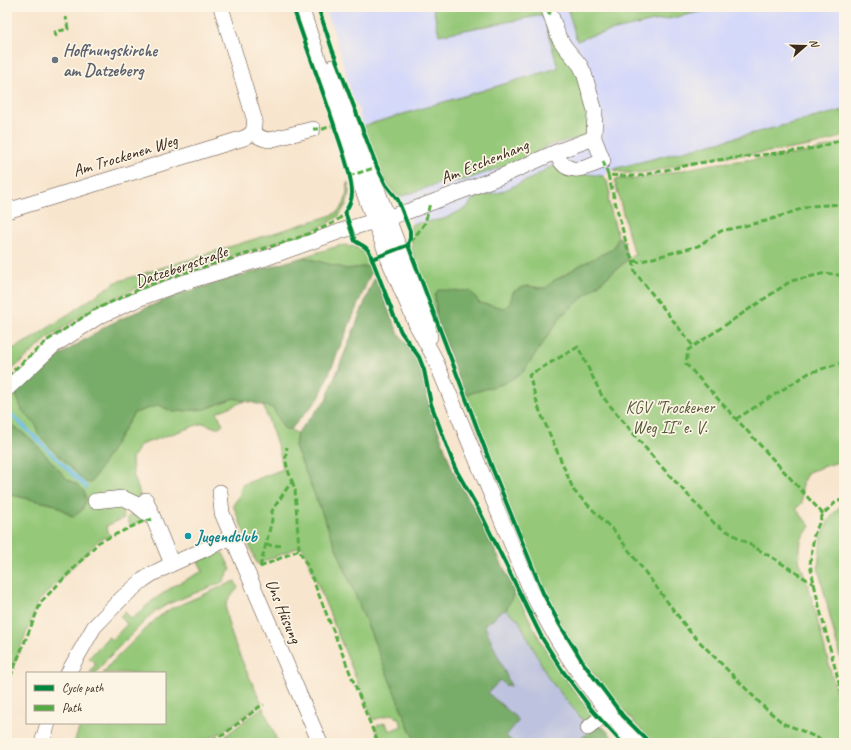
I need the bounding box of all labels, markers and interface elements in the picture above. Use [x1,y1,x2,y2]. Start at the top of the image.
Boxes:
north arrow [785,26,825,66]
text: N [807,37,823,50]
place label: Hoffnungskirche am Datzeberg [63,40,159,81]
marker: Hoffnungskirche am Datzeberg [50,55,60,65]
street label: Am Trockenen Weg [70,129,181,181]
street label: Am Eschenhang [437,134,533,189]
street label: Datzebergstraße [132,240,231,292]
park label: KGV "Trockener Weg II" e. V. [626,397,716,438]
place label: Jugendclub [195,526,258,547]
marker: Jugendclub [183,531,193,541]
street label: Uns Hüsung [261,576,307,647]
legend [26,672,166,724]
text: Cycle path [62,680,104,696]
text: Path [62,700,82,716]

